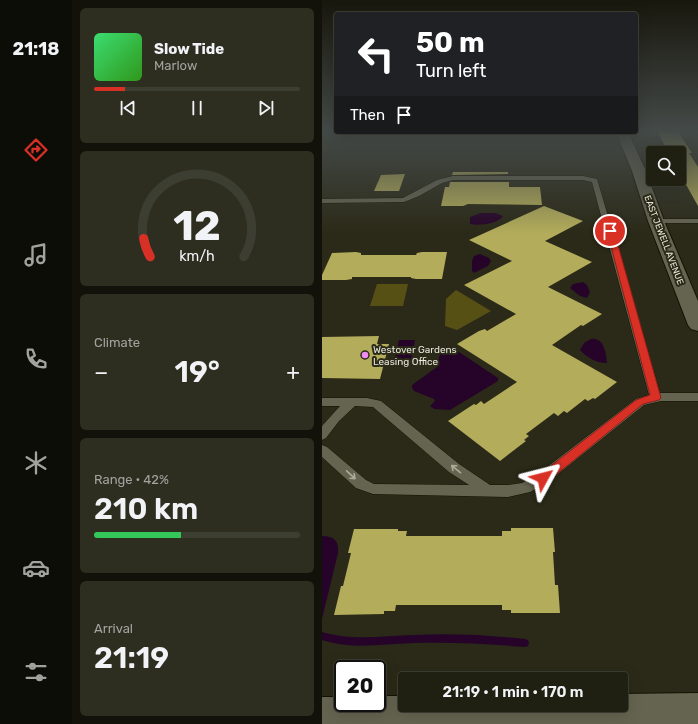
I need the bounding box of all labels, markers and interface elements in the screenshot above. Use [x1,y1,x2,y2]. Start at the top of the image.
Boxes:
text: 50 m [416,26,485,59]
icon: left [350,28,402,80]
text: 21:18 [12,38,60,60]
text: Slow Tide [154,40,224,58]
text: Marlow [154,58,197,73]
text: Turn left [416,60,486,82]
icon: previous [117,97,139,119]
icon: pause [186,97,208,119]
icon: next [255,97,277,119]
icon: arrive [393,104,415,126]
text: Then [350,106,385,124]
icon: directions [22,136,50,164]
map controls [646,146,686,186]
button: search [646,146,686,186]
street label: EAST JEWELL AVENUE [642,194,686,286]
text: 12 [173,201,221,250]
pin [593,214,627,248]
icon: arrive [599,220,621,242]
icon: music [22,241,50,269]
text: km/h [179,247,215,264]
text: Climate [94,335,140,350]
place label: Westover Gardens Leasing Office [373,344,457,368]
icon: phone [22,345,50,373]
marker: Westover Gardens Leasing Office [360,350,370,360]
text: 19° [175,354,220,390]
text: − [94,359,108,386]
text: + [286,359,300,386]
icon: climate [22,449,50,477]
position arrow [522,457,564,499]
one-way arrow [450,465,461,474]
one-way arrow [346,471,356,480]
text: Range · 42% [94,472,169,487]
text: 210 km [94,491,198,527]
icon: car [22,554,50,582]
text: Arrival [94,621,133,636]
text: 21:19 [94,640,169,676]
icon: filters [22,658,50,686]
speed limit sign: 20 [334,660,386,712]
text: 21:19 · 1 min · 170 m [443,683,584,701]

